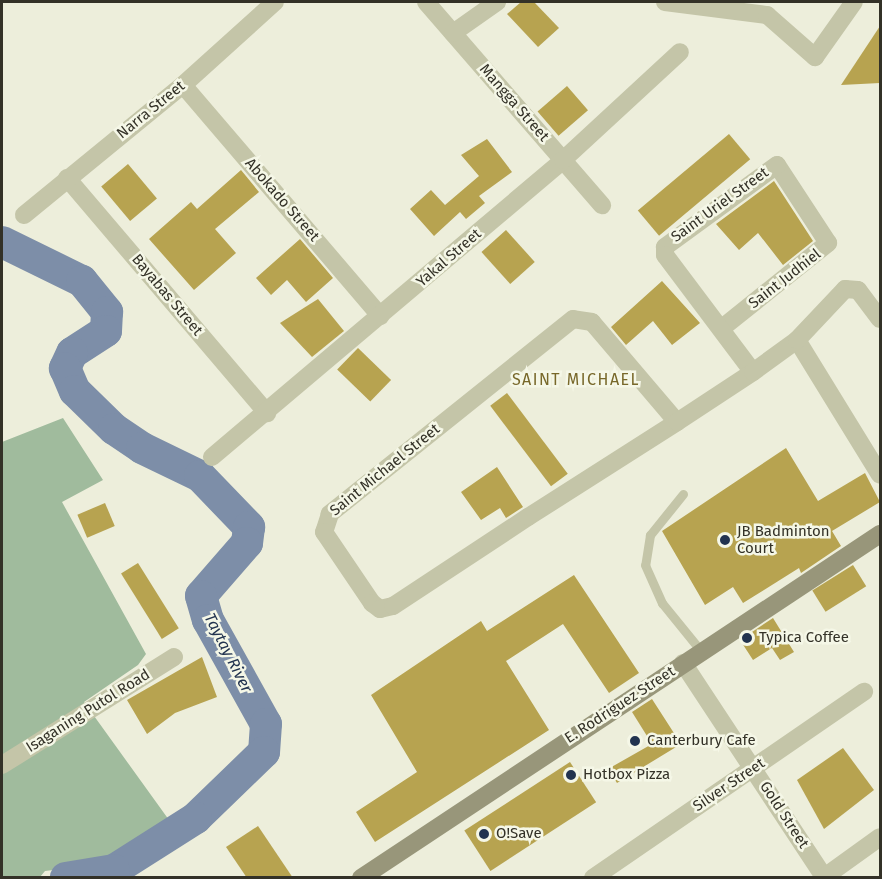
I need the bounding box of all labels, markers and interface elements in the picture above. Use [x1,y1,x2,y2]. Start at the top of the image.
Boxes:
street label: Mangga Street [475,61,553,145]
street label: Narra Street [113,77,189,143]
street label: Abokado Street [241,155,323,245]
street label: Saint Uriel Street [668,164,772,246]
street label: Yakal Street [413,225,485,291]
street label: Saint Judhiel [745,245,825,313]
street label: Bayabas Street [128,251,206,339]
district label: SAINT MICHAEL [512,370,640,390]
street label: Saint Michael Street [326,420,444,520]
place label: JB Badminton Court [737,522,830,557]
marker: JB Badminton Court [718,533,732,547]
water label: Taytay River [200,610,256,696]
place label: Typica Coffee [759,629,849,647]
marker: Typica Coffee [740,631,754,645]
street label: E. Rodriguez Street [561,663,679,747]
street label: Isaganing Putol Road [23,666,153,756]
place label: Canterbury Cafe [647,732,756,750]
marker: Canterbury Cafe [628,734,642,748]
street label: Silver Street [690,754,768,816]
place label: Hotbox Pizza [583,766,670,784]
marker: Hotbox Pizza [564,768,578,782]
street label: Gold Street [756,778,812,852]
place label: O!Save [496,825,542,843]
marker: O!Save [477,827,491,841]

